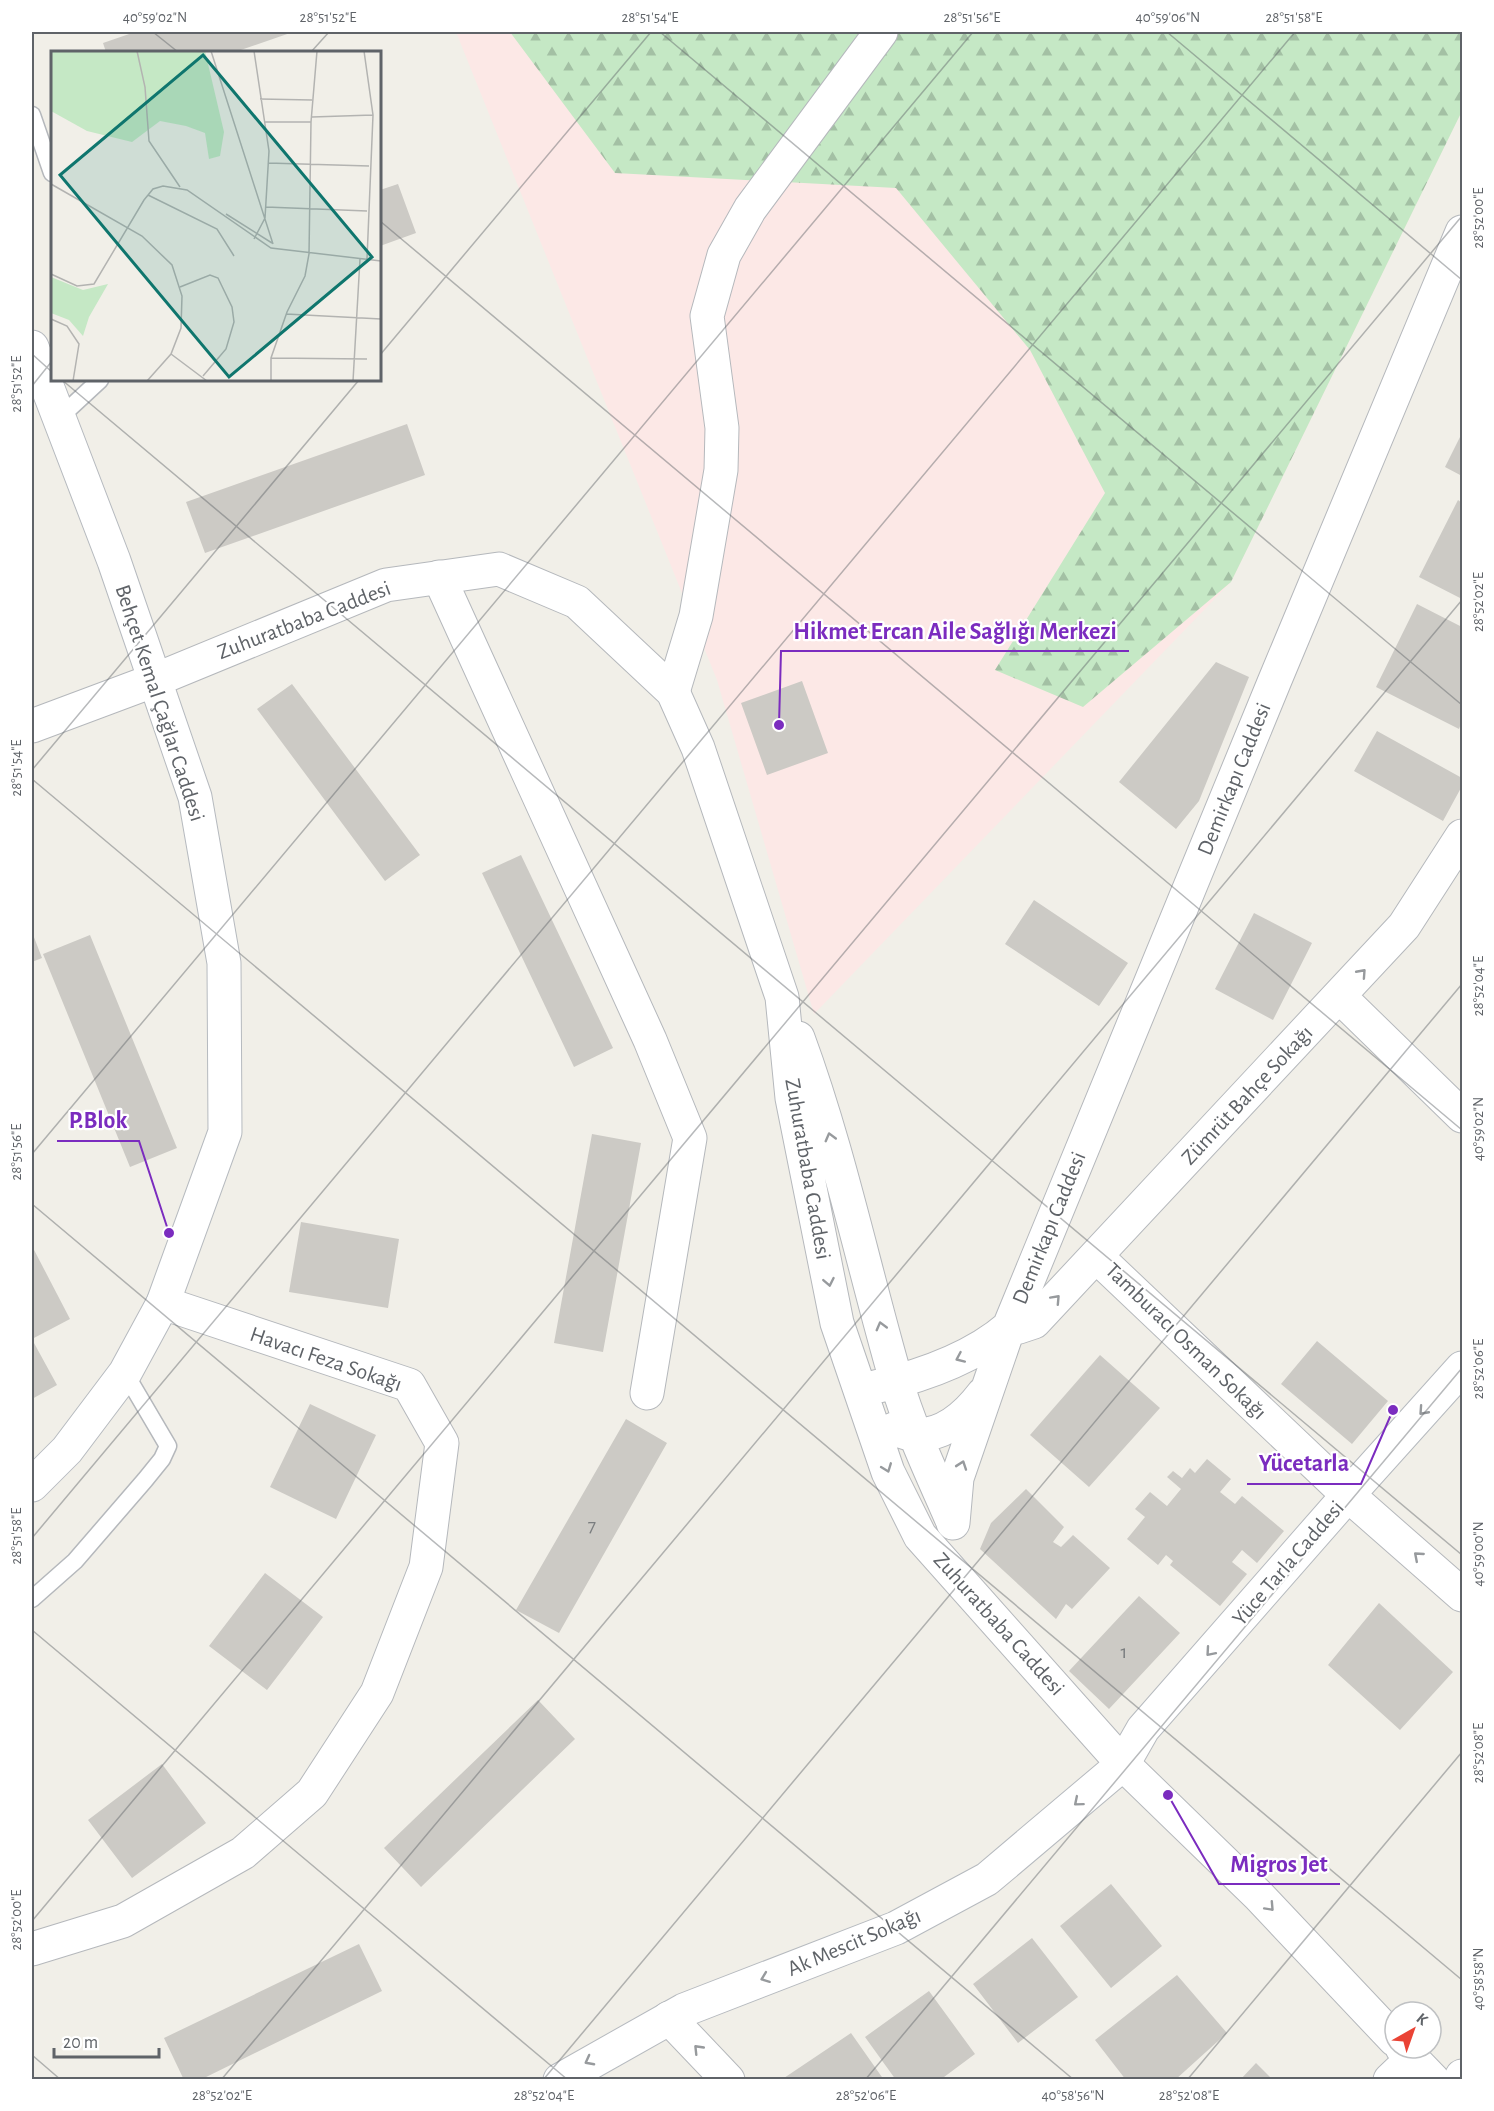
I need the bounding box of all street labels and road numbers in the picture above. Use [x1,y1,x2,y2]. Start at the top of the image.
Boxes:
street label: Zuhuratbaba Caddesi [214,577,394,663]
street label: Behçet Kemal Çağlar Caddesi [111,582,209,824]
street label: Demirkapı Caddesi [1193,700,1275,858]
street label: Zümrüt Bahçe Sokağı [1177,1021,1317,1169]
street label: Zuhuratbaba Caddesi [781,1077,835,1261]
street label: Demirkapı Caddesi [1008,1149,1090,1307]
street label: Tamburacı Osman Sokağı [1101,1258,1271,1424]
street label: Havacı Feza Sokağı [247,1323,405,1395]
street label: Yüce Tarla Caddesi [1228,1496,1348,1630]
street label: Zuhuratbaba Caddesi [929,1548,1069,1700]
street label: Ak Mescit Sokağı [784,1904,924,1980]

